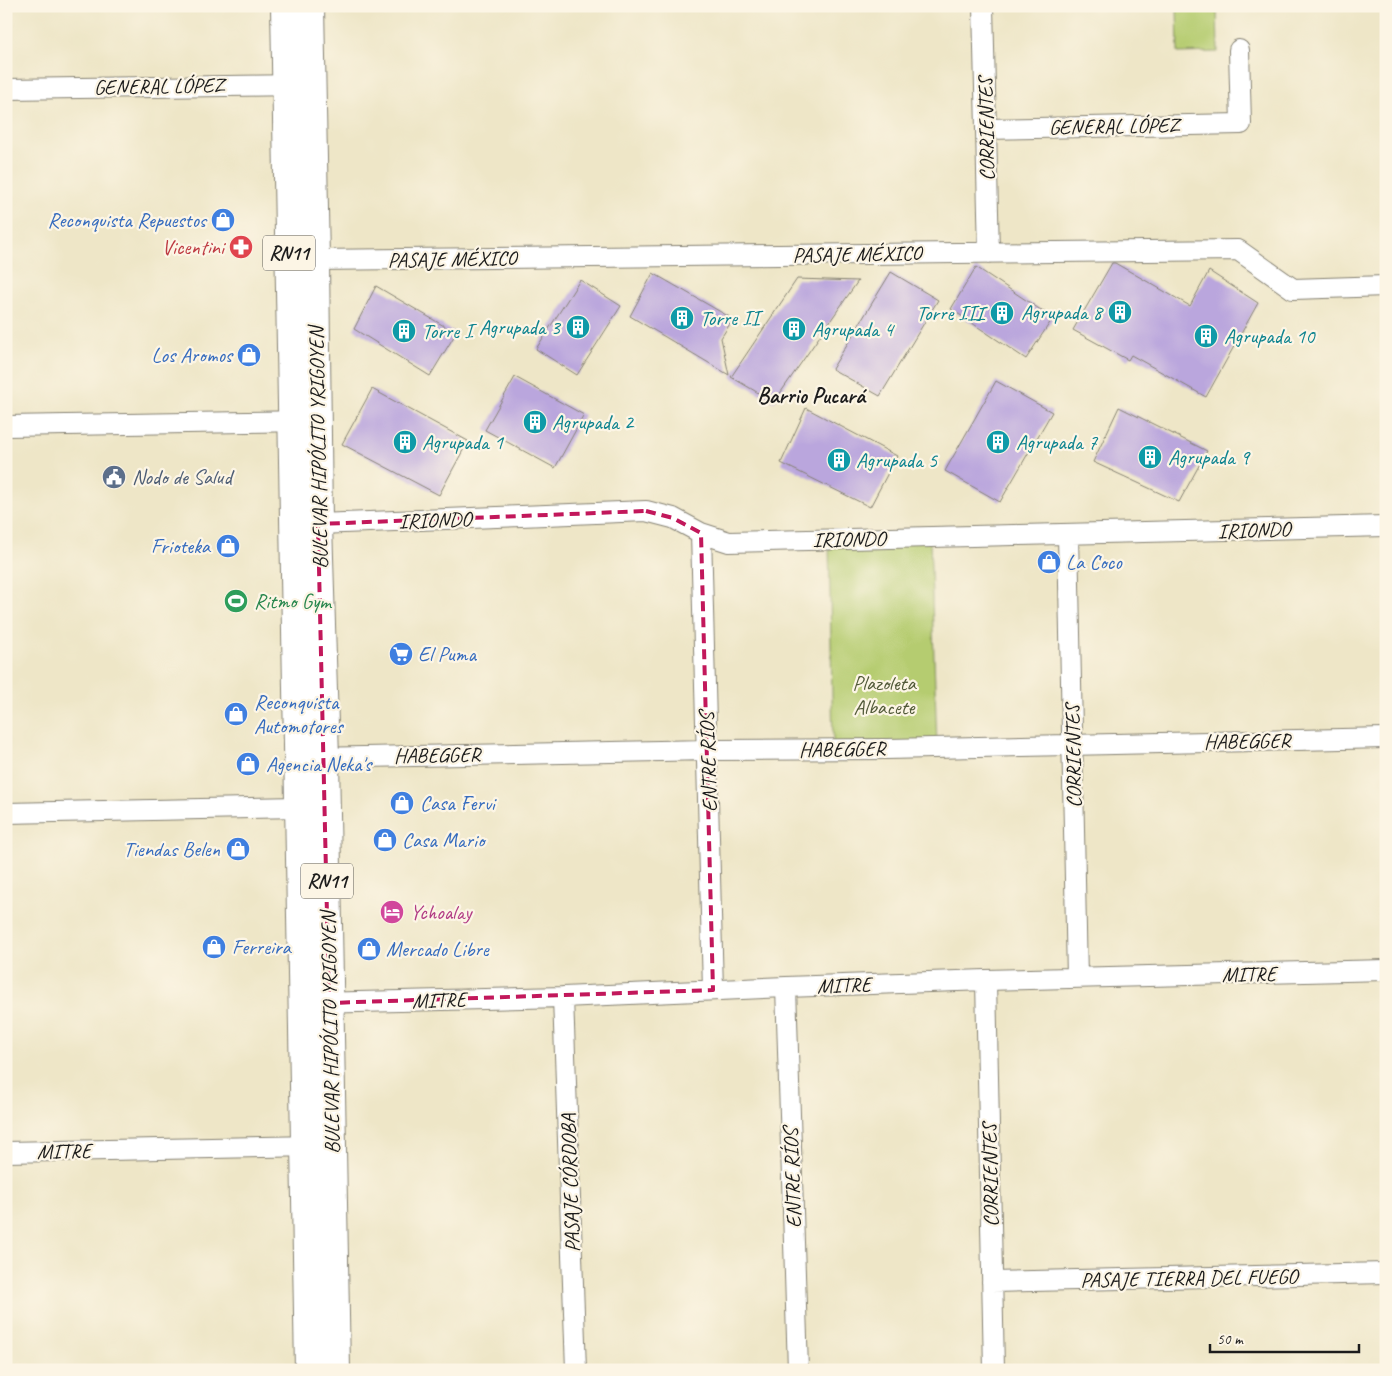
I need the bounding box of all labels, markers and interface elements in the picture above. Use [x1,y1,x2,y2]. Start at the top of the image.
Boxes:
street label: GENERAL LÓPEZ [94,72,228,100]
street label: CORRIENTES [972,74,1000,181]
street label: GENERAL LÓPEZ [1049,112,1183,140]
place label: Reconquista Repuestos [47,207,208,233]
shop icon: Reconquista Repuestos [210,207,236,233]
place label: Vicentini [162,234,227,260]
pharmacy icon: Vicentini [228,234,254,260]
road number: RN11 [263,236,315,270]
street label: PASAJE MÉXICO [792,240,924,268]
street label: PASAJE MÉXICO [387,245,519,273]
place label: Agrupada 8 [1021,299,1105,325]
building icon: Agrupada 8 [1107,299,1133,325]
place label: Torre III [916,300,989,326]
building icon: Torre III [989,300,1015,326]
building icon: Torre II [669,305,695,331]
place label: Torre II [700,305,764,331]
place label: Agrupada 3 [479,314,562,340]
building icon: Agrupada 3 [565,314,591,340]
building icon: Agrupada 4 [781,316,807,342]
place label: Agrupada 4 [812,316,896,342]
building icon: Torre I [391,318,417,344]
place label: Torre I [422,318,477,344]
street label: BULEVAR HIPÓLITO YRIGOYEN [303,323,333,569]
building icon: Agrupada 10 [1193,323,1219,349]
place label: Agrupada 10 [1224,323,1316,349]
place label: Los Aromos [152,342,234,368]
shop icon: Los Aromos [236,342,262,368]
district label: Barrio Pucará [757,382,867,410]
building icon: Agrupada 2 [522,409,548,435]
place label: Agrupada 2 [552,409,635,435]
building icon: Agrupada 1 [392,429,418,455]
place label: Agrupada 1 [422,429,505,455]
building icon: Agrupada 7 [985,429,1011,455]
place label: Agrupada 7 [1016,429,1099,455]
building icon: Agrupada 9 [1137,444,1163,470]
place label: Agrupada 9 [1168,444,1251,470]
building icon: Agrupada 5 [826,447,852,473]
place label: Agrupada 5 [856,447,939,473]
public building icon: Nodo de Salud [101,464,127,490]
place label: Nodo de Salud [132,464,235,490]
street label: IRIONDO [398,506,474,534]
street label: IRIONDO [1217,516,1293,544]
street label: IRIONDO [812,525,888,553]
place label: Frioteka [151,533,212,559]
shop icon: Frioteka [215,533,241,559]
shop icon: La Coco [1036,549,1062,575]
place label: La Coco [1066,549,1123,575]
sports icon: Ritmo Gym [223,588,249,614]
place label: Ritmo Gym [254,588,333,614]
supermarket icon: El Puma [388,641,414,667]
place label: El Puma [418,641,477,667]
park label: Plazoleta Albacete [852,670,917,720]
place label: Reconquista Automotores [254,689,344,739]
shop icon: Reconquista Automotores [223,701,249,727]
street label: CORRIENTES [1059,701,1087,808]
street label: ENTRE RÍOS [693,708,723,812]
street label: HABEGGER [1204,727,1293,755]
street label: HABEGGER [799,735,888,763]
street label: HABEGGER [394,741,483,769]
shop icon: Agencia Neka's [235,751,261,777]
place label: Agencia Neka's [266,751,373,777]
shop icon: Casa Fervi [389,790,415,816]
place label: Casa Fervi [420,790,498,816]
shop icon: Casa Mario [372,827,398,853]
place label: Casa Mario [402,827,487,853]
place label: Tiendas Belen [123,836,221,862]
shop icon: Tiendas Belen [225,836,251,862]
road number: RN11 [301,864,353,898]
hotel icon: Ychoalay [379,899,405,925]
place label: Ychoalay [410,899,473,925]
street label: BULEVAR HIPÓLITO YRIGOYEN [315,908,345,1154]
shop icon: Ferreira [201,934,227,960]
place label: Ferreira [232,934,292,960]
shop icon: Mercado Libre [356,936,382,962]
place label: Mercado Libre [386,936,490,962]
street label: MITRE [1222,960,1279,987]
street label: MITRE [816,971,874,999]
street label: MITRE [411,986,469,1014]
street label: PASAJE CÓRDOBA [555,1113,585,1253]
street label: CORRIENTES [976,1120,1004,1227]
street label: ENTRE RÍOS [777,1124,807,1228]
street label: MITRE [37,1137,94,1164]
street label: PASAJE TIERRA DEL FUEGO [1080,1263,1300,1293]
scale bar [1210,1321,1358,1353]
text: 50 m [1217,1330,1244,1349]

